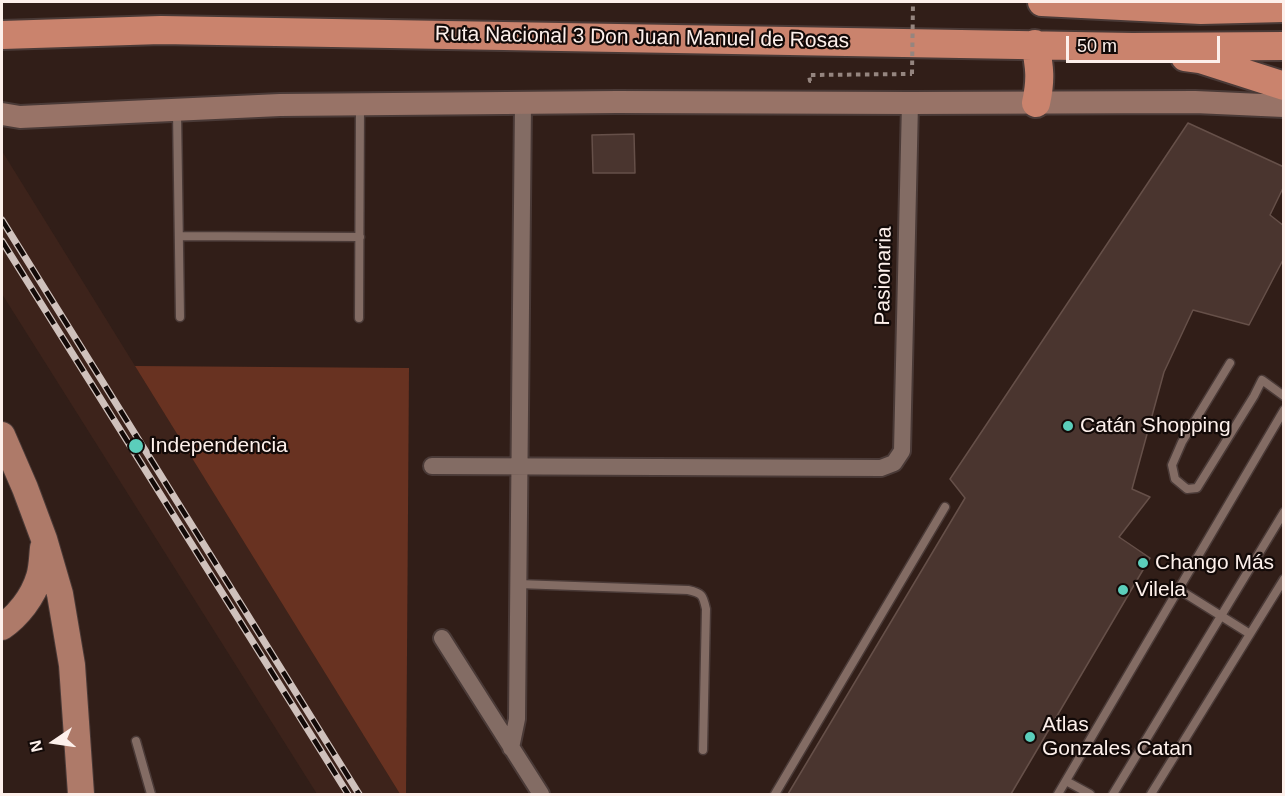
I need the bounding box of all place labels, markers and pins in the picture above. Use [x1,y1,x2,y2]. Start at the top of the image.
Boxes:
place label: Catán Shopping [1080,413,1231,439]
marker: Catán Shopping [1061,419,1075,433]
place label: Independencia [150,433,288,459]
marker: Independencia [127,437,145,455]
place label: Chango Más [1155,550,1274,576]
marker: Chango Más [1136,556,1150,570]
place label: Vilela [1135,577,1186,603]
marker: Vilela [1116,583,1130,597]
place label: Atlas Gonzales Catan [1042,712,1193,762]
marker: Atlas Gonzales Catan [1023,730,1037,744]

